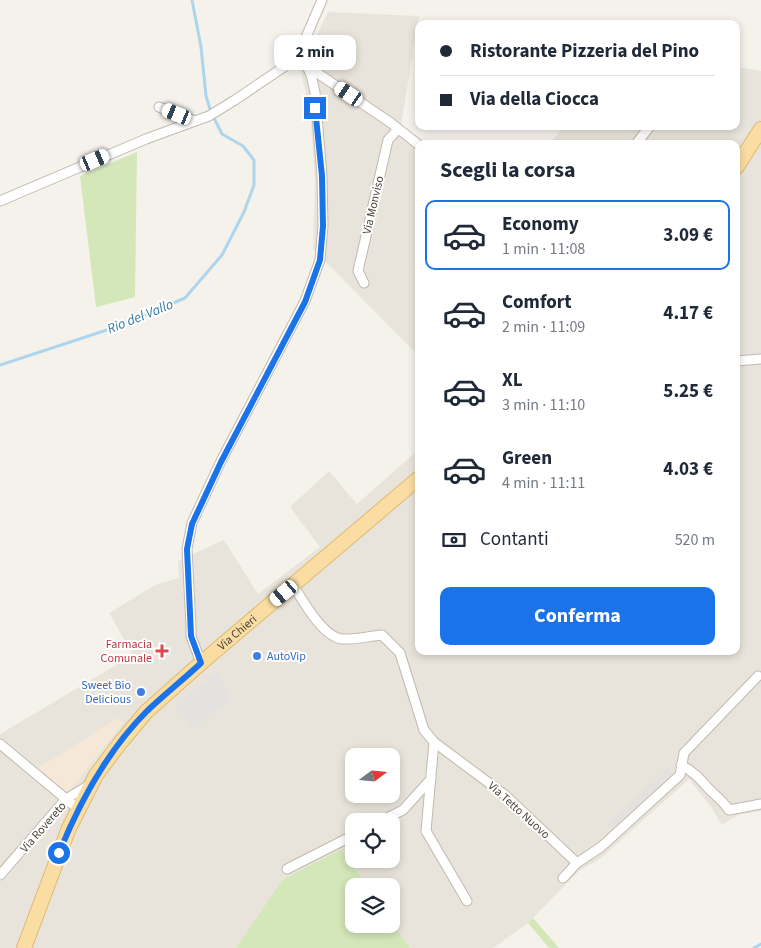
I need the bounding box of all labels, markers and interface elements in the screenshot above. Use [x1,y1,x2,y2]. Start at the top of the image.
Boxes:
callout: 2 min [274,36,356,70]
text: Ristorante Pizzeria del Pino [470,38,699,65]
text: 2 min [296,41,334,63]
car [332,79,365,109]
text: Via della Ciocca [470,86,599,113]
route end [304,97,326,119]
car [160,101,193,127]
car [78,147,111,173]
text: Scegli la corsa [440,154,576,186]
street label: Via Monviso [359,174,388,236]
text: Economy [502,211,579,238]
icon: car [442,213,487,258]
text: 3.09 € [663,222,713,249]
text: 1 min · 11:08 [502,238,585,260]
text: Comfort [502,289,572,316]
icon: car [442,291,487,336]
water label: Rio del Vallo [104,295,176,339]
text: 4.17 € [663,300,713,327]
text: 2 min · 11:09 [502,316,585,338]
text: XL [502,367,523,394]
icon: car [442,369,487,414]
text: 5.25 € [663,378,713,405]
text: 3 min · 11:10 [502,394,585,416]
text: Green [502,445,552,472]
icon: car [442,447,487,492]
text: 4.03 € [663,456,713,483]
text: 4 min · 11:11 [502,472,585,494]
icon: cash [440,526,468,554]
text: Contanti [480,526,549,553]
text: 520 m [675,529,715,551]
car [267,578,300,608]
button: Conferma [440,587,715,645]
street label: Via Chieri [214,611,261,655]
place label: Farmacia Comunale [101,636,152,667]
marker: Farmacia Comunale [156,645,168,657]
place label: AutoVip [267,648,306,665]
marker: AutoVip [251,650,263,662]
place label: Sweet Bio Delicious [81,677,131,708]
marker: Sweet Bio Delicious [135,686,147,698]
north arrow [345,748,400,802]
map controls [345,748,400,933]
street label: Via Tetto Nuovo [484,778,554,843]
street label: Via Rovereto [16,798,70,857]
button: locate [345,813,400,868]
route start [48,842,70,864]
button: layers [345,878,400,933]

